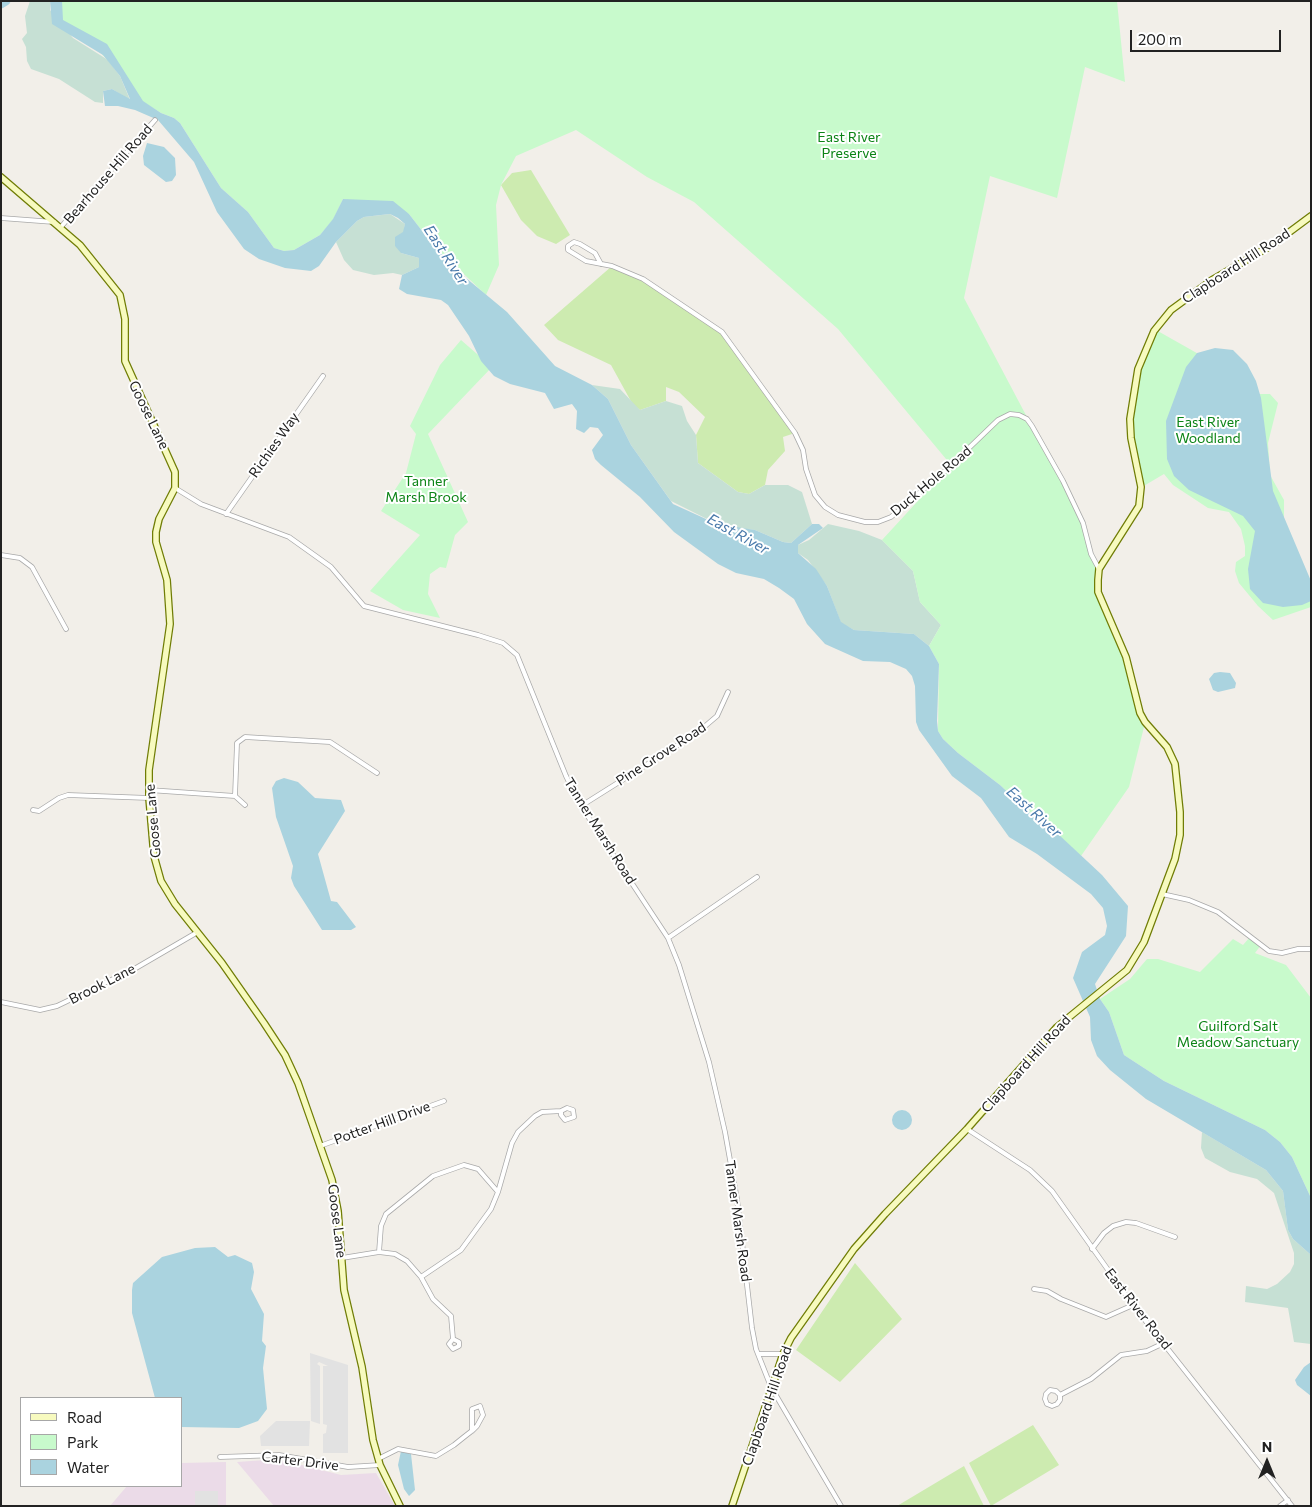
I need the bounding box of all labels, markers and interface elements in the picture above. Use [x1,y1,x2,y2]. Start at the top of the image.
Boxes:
scale bar [1132,20,1283,52]
text: 200 m [1138,30,1182,48]
street label: Bearhouse Hill Road [60,121,156,227]
park label: East River Preserve [817,129,881,162]
water label: East River [420,222,472,288]
street label: Clapboard Hill Road [1179,225,1293,307]
street label: Goose Lane [125,378,173,452]
street label: Richies Way [245,409,303,481]
park label: East River Woodland [1175,414,1241,447]
street label: Duck Hole Road [887,442,975,520]
park label: Tanner Marsh Brook [385,473,467,506]
water label: East River [704,510,772,558]
street label: Pine Grove Road [613,719,709,789]
street label: Tanner Marsh Road [560,775,640,887]
street label: Goose Lane [141,783,165,859]
water label: East River [1003,783,1065,841]
street label: Brook Lane [66,960,138,1008]
street label: Clapboard Hill Road [978,1012,1074,1116]
park label: Guilford Salt Meadow Sanctuary [1177,1018,1299,1050]
street label: Potter Hill Drive [331,1098,433,1148]
street label: Tanner Marsh Road [721,1159,755,1283]
street label: Goose Lane [324,1183,350,1259]
street label: East River Road [1101,1265,1175,1353]
street label: Clapboard Hill Road [739,1344,795,1468]
legend [20,1397,182,1487]
text: Road [67,1408,102,1426]
text: Park [67,1433,98,1451]
north arrow [1242,1437,1292,1487]
text: N [1262,1438,1272,1455]
street label: Carter Drive [260,1448,340,1474]
text: Water [67,1458,109,1476]

